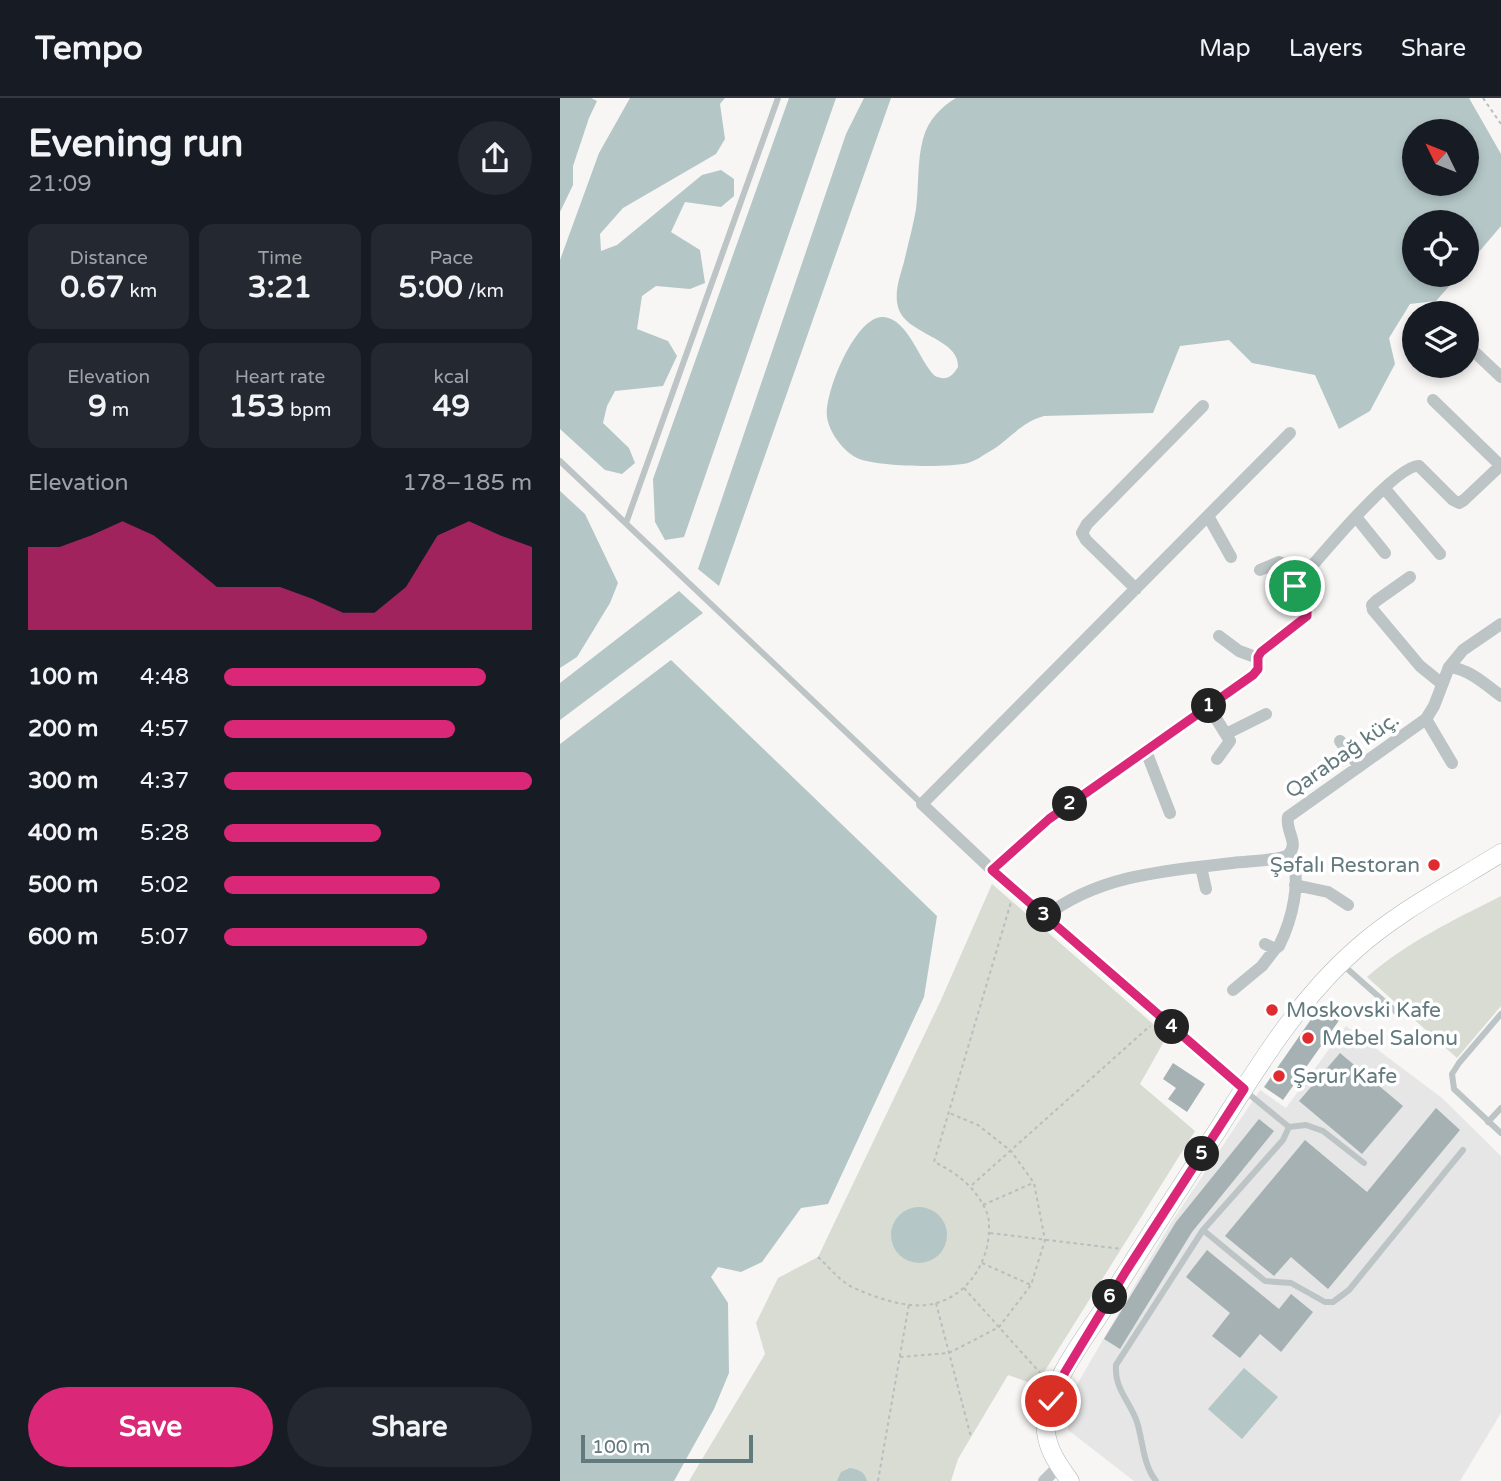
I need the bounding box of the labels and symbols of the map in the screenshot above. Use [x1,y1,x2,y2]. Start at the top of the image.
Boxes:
north arrow [1402,119,1479,196]
pin [1265,556,1325,616]
pin: 1 [1192,688,1226,724]
street label: Qarabağ küç. [1281,707,1404,804]
pin: 2 [1052,786,1088,822]
place label: Şəfalı Restoran [1270,853,1420,878]
marker: Şəfalı Restoran [1426,857,1442,873]
pin: 3 [1026,898,1062,932]
place label: Moskovski Kafe [1286,998,1441,1023]
marker: Moskovski Kafe [1264,1002,1280,1018]
pin: 4 [1154,1010,1190,1044]
place label: Mebel Salonu [1322,1026,1458,1051]
marker: Mebel Salonu [1300,1030,1316,1046]
place label: Şərur Kafe [1293,1064,1397,1089]
marker: Şərur Kafe [1271,1068,1287,1084]
pin: 5 [1184,1136,1220,1172]
pin: 6 [1092,1280,1128,1314]
pin [1021,1371,1081,1431]
scale bar [581,1432,752,1464]

